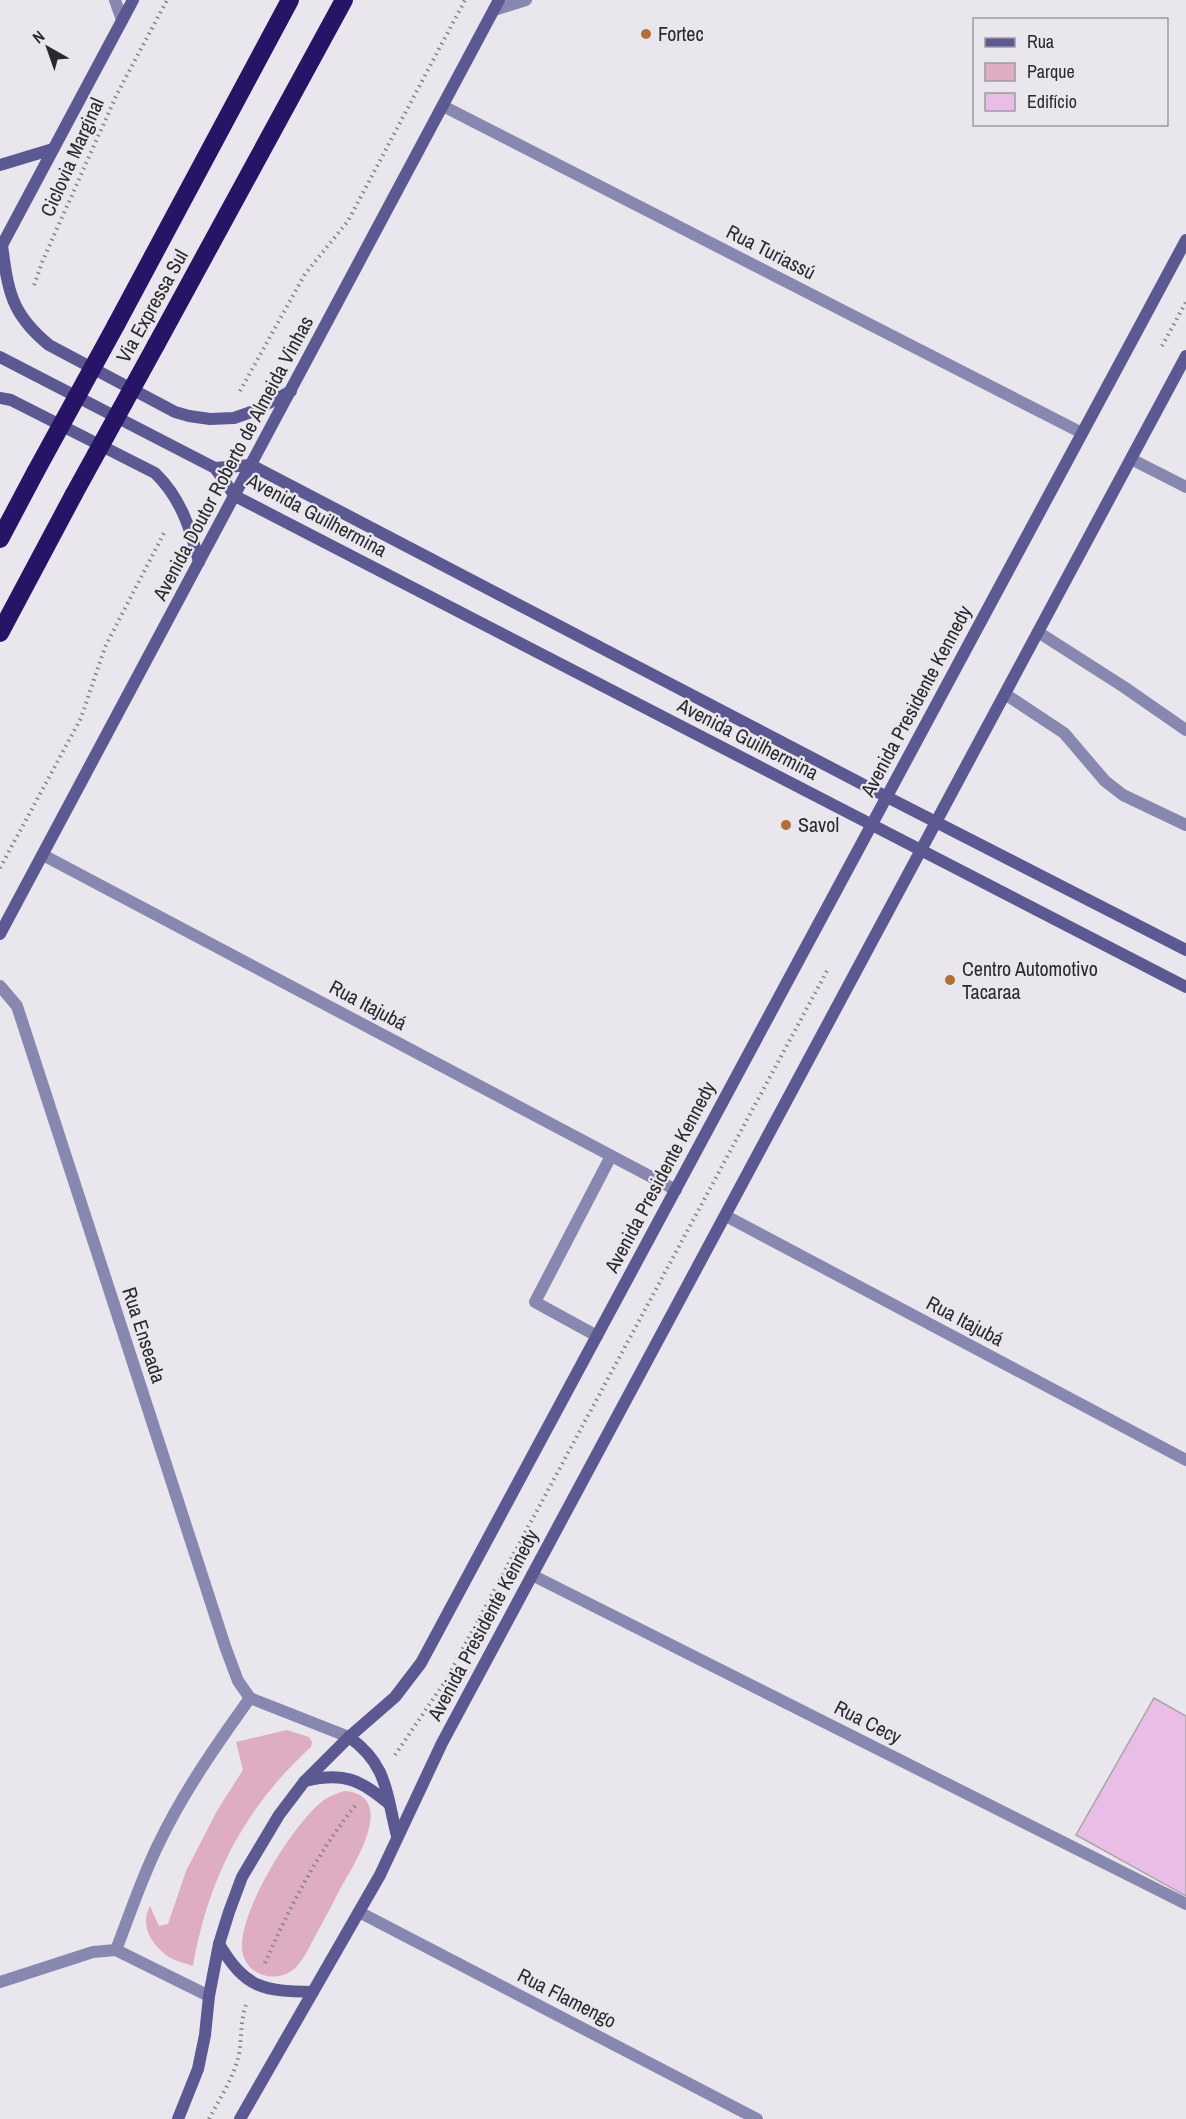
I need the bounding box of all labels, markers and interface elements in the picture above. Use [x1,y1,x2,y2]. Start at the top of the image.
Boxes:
north arrow [18,18,78,78]
legend [973,18,1168,126]
place label: Fortec [658,20,704,47]
text: N [28,25,49,48]
marker: Fortec [639,27,653,41]
text: Rua [1027,29,1054,54]
text: Parque [1027,59,1075,84]
text: Edifício [1027,89,1077,114]
street label: Ciclovia Marginal [33,93,110,221]
street label: Rua Turiassú [722,218,820,286]
street label: Via Expressa Sul [109,244,194,367]
street label: Avenida Doutor Roberto de Almeida Vinhas [145,311,319,606]
street label: Avenida Guilhermina [242,466,392,563]
street label: Avenida Presidente Kennedy [853,600,978,802]
street label: Avenida Guilhermina [672,691,823,786]
place label: Savol [798,811,839,838]
marker: Savol [779,818,793,832]
place label: Centro Automotivo Tacaraa [962,955,1098,1005]
street label: Rua Itajubá [325,973,412,1036]
marker: Centro Automotivo Tacaraa [943,973,957,987]
street label: Avenida Presidente Kennedy [597,1076,722,1278]
street label: Rua Enseada [116,1283,173,1386]
street label: Rua Itajubá [922,1289,1009,1352]
street label: Avenida Presidente Kennedy [420,1524,545,1726]
street label: Rua Cecy [830,1693,907,1750]
street label: Rua Flamengo [513,1961,621,2034]

